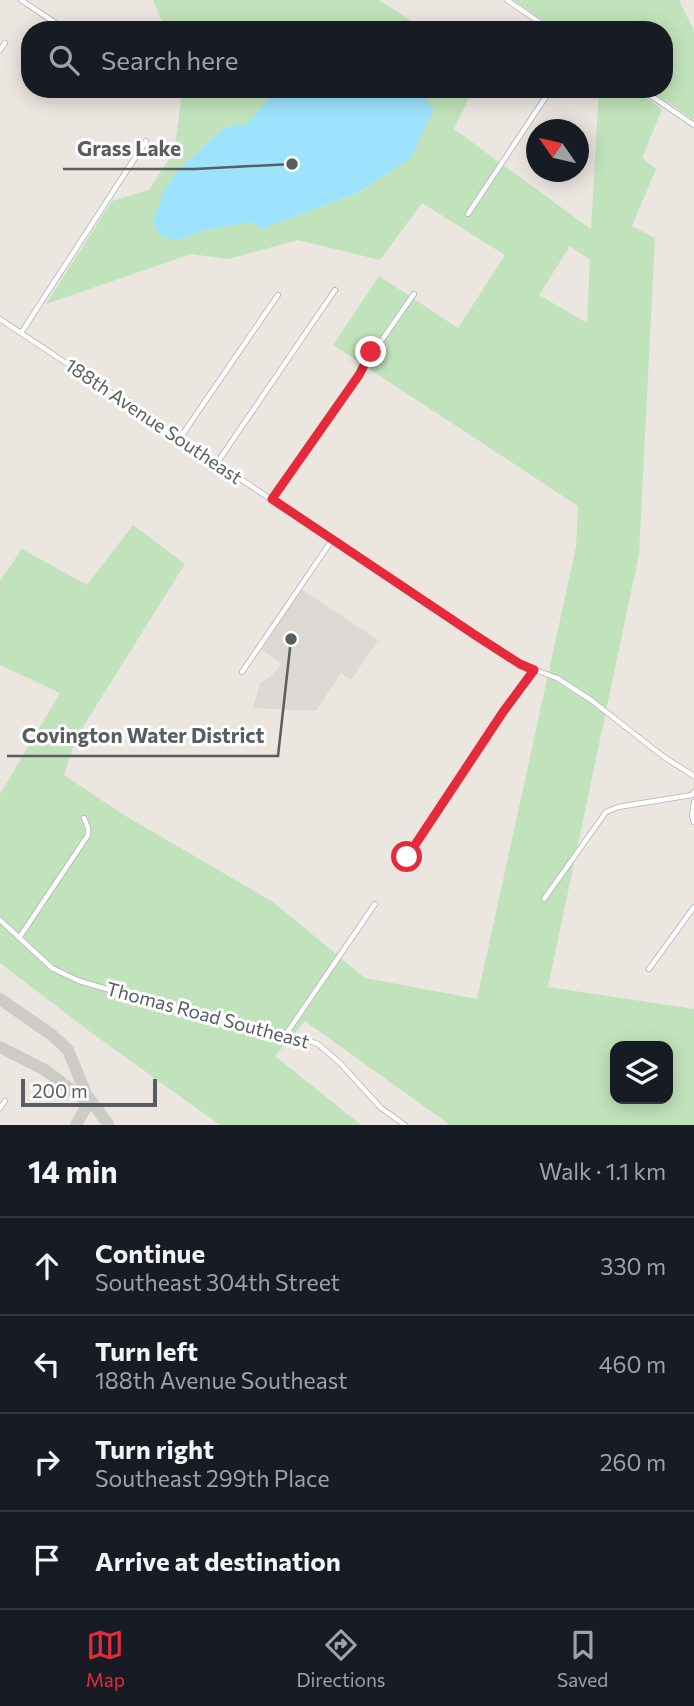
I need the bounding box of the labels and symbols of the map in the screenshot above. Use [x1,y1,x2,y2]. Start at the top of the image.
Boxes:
north arrow [526,119,589,182]
callout: Grass Lake [63,127,195,169]
text: Grass Lake [77,135,181,160]
route end [355,336,386,367]
street label: 188th Avenue Southeast [61,353,247,489]
callout: Covington Water District [7,714,278,756]
text: Covington Water District [22,722,264,747]
route start [391,841,422,872]
street label: Thomas Road Southeast [104,976,312,1053]
scale bar [21,1076,158,1108]

